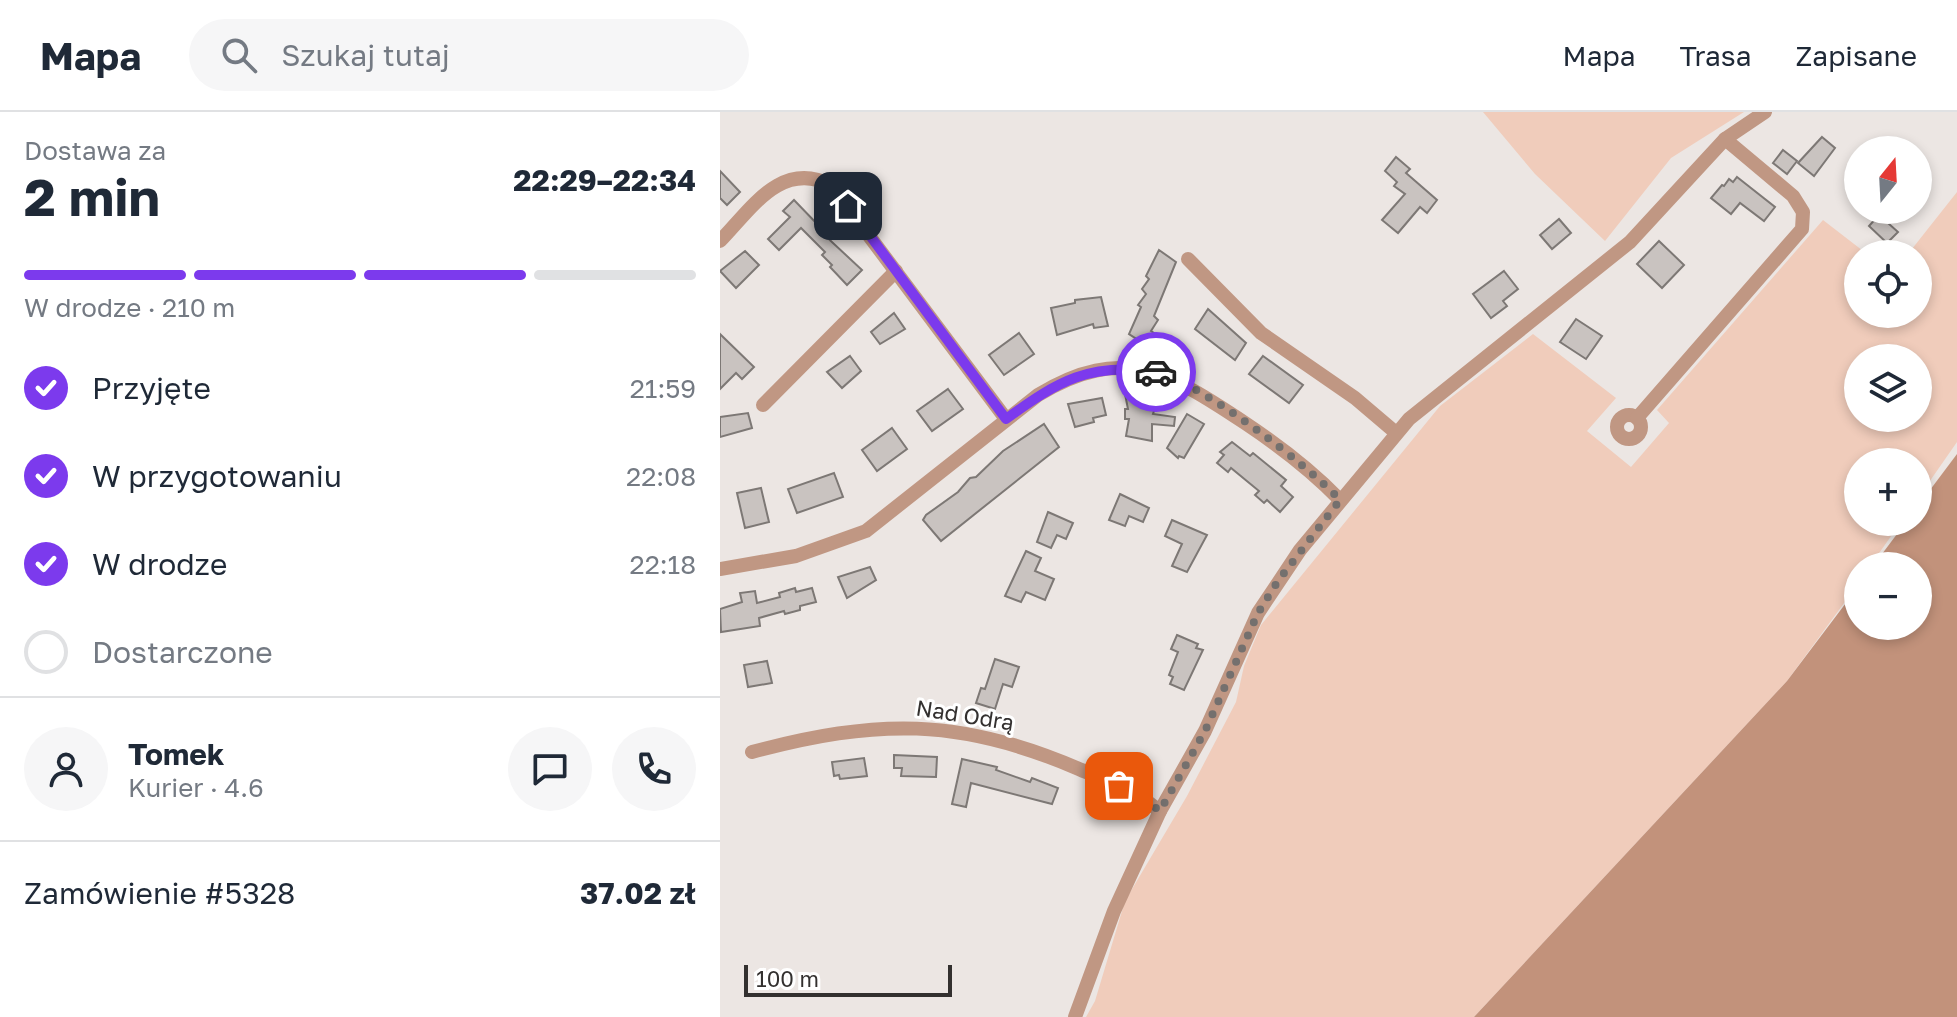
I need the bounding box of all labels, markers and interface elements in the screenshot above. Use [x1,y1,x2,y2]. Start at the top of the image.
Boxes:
search box [189,19,749,91]
text: Mapa [40,33,141,78]
icon: search [217,33,261,77]
text: Szukaj tutaj [281,37,450,73]
text: Mapa [1563,39,1636,72]
text: Trasa [1680,39,1752,72]
text: Zapisane [1796,39,1917,72]
text: Dostawa za [24,135,166,166]
north arrow [1844,136,1932,224]
map controls [1844,136,1932,640]
text: 22:29–22:34 [513,162,696,198]
text: 2 min [24,165,160,227]
pin [814,172,882,240]
icon: home [826,184,870,228]
button: locate [1844,240,1932,328]
text: W drodze · 210 m [24,292,235,323]
courier [1116,332,1196,412]
button: layers [1844,344,1932,432]
icon: car [1134,350,1178,394]
icon: check [24,366,68,410]
text: Przyjęte [92,370,211,406]
text: 21:59 [630,373,696,404]
button: + [1844,448,1932,536]
icon: check [24,454,68,498]
text: W przygotowaniu [92,458,342,494]
text: 22:08 [626,461,696,492]
icon: check [24,542,68,586]
text: W drodze [92,546,227,582]
text: 22:18 [630,549,696,580]
button: − [1844,552,1932,640]
text: Dostarczone [92,634,273,670]
street label: Nad Odrą [914,693,1016,736]
button: person [24,727,108,811]
button: chat [508,727,592,811]
button: phone [612,727,696,811]
text: Tomek [128,736,224,772]
pin [1085,752,1153,820]
icon: bag [1097,764,1141,808]
text: Kurier · 4.6 [128,772,264,803]
text: Zamówienie #5328 [24,875,295,911]
text: 37.02 zł [580,875,696,911]
scale bar [744,961,952,997]
text: 100 m [756,965,819,992]

